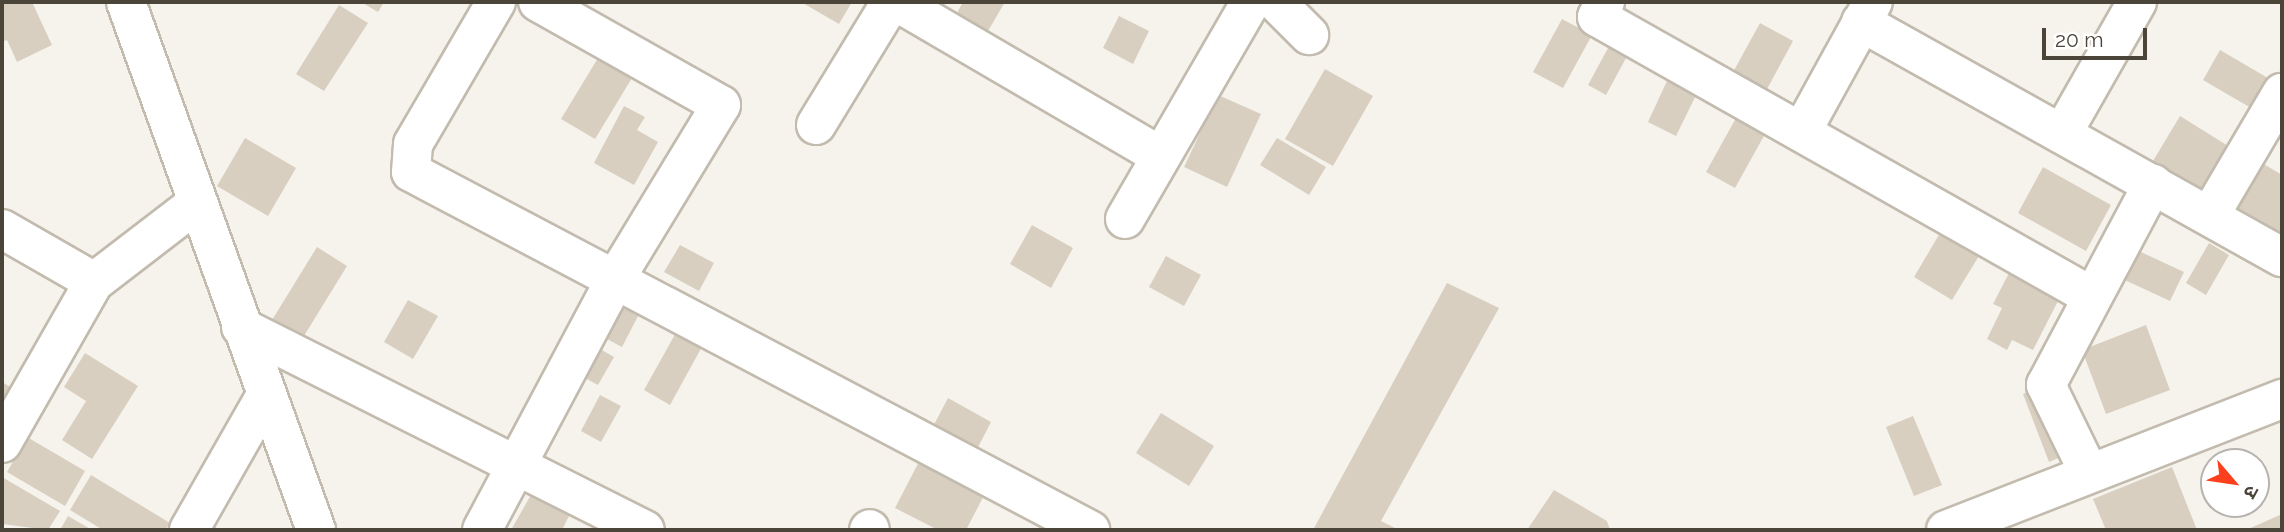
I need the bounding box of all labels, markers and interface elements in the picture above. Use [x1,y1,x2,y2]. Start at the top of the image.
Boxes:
scale bar [2046,14,2151,58]
text: 20 m [2055,27,2103,52]
north arrow [2200,448,2270,518]
text: उ [2239,482,2264,502]

